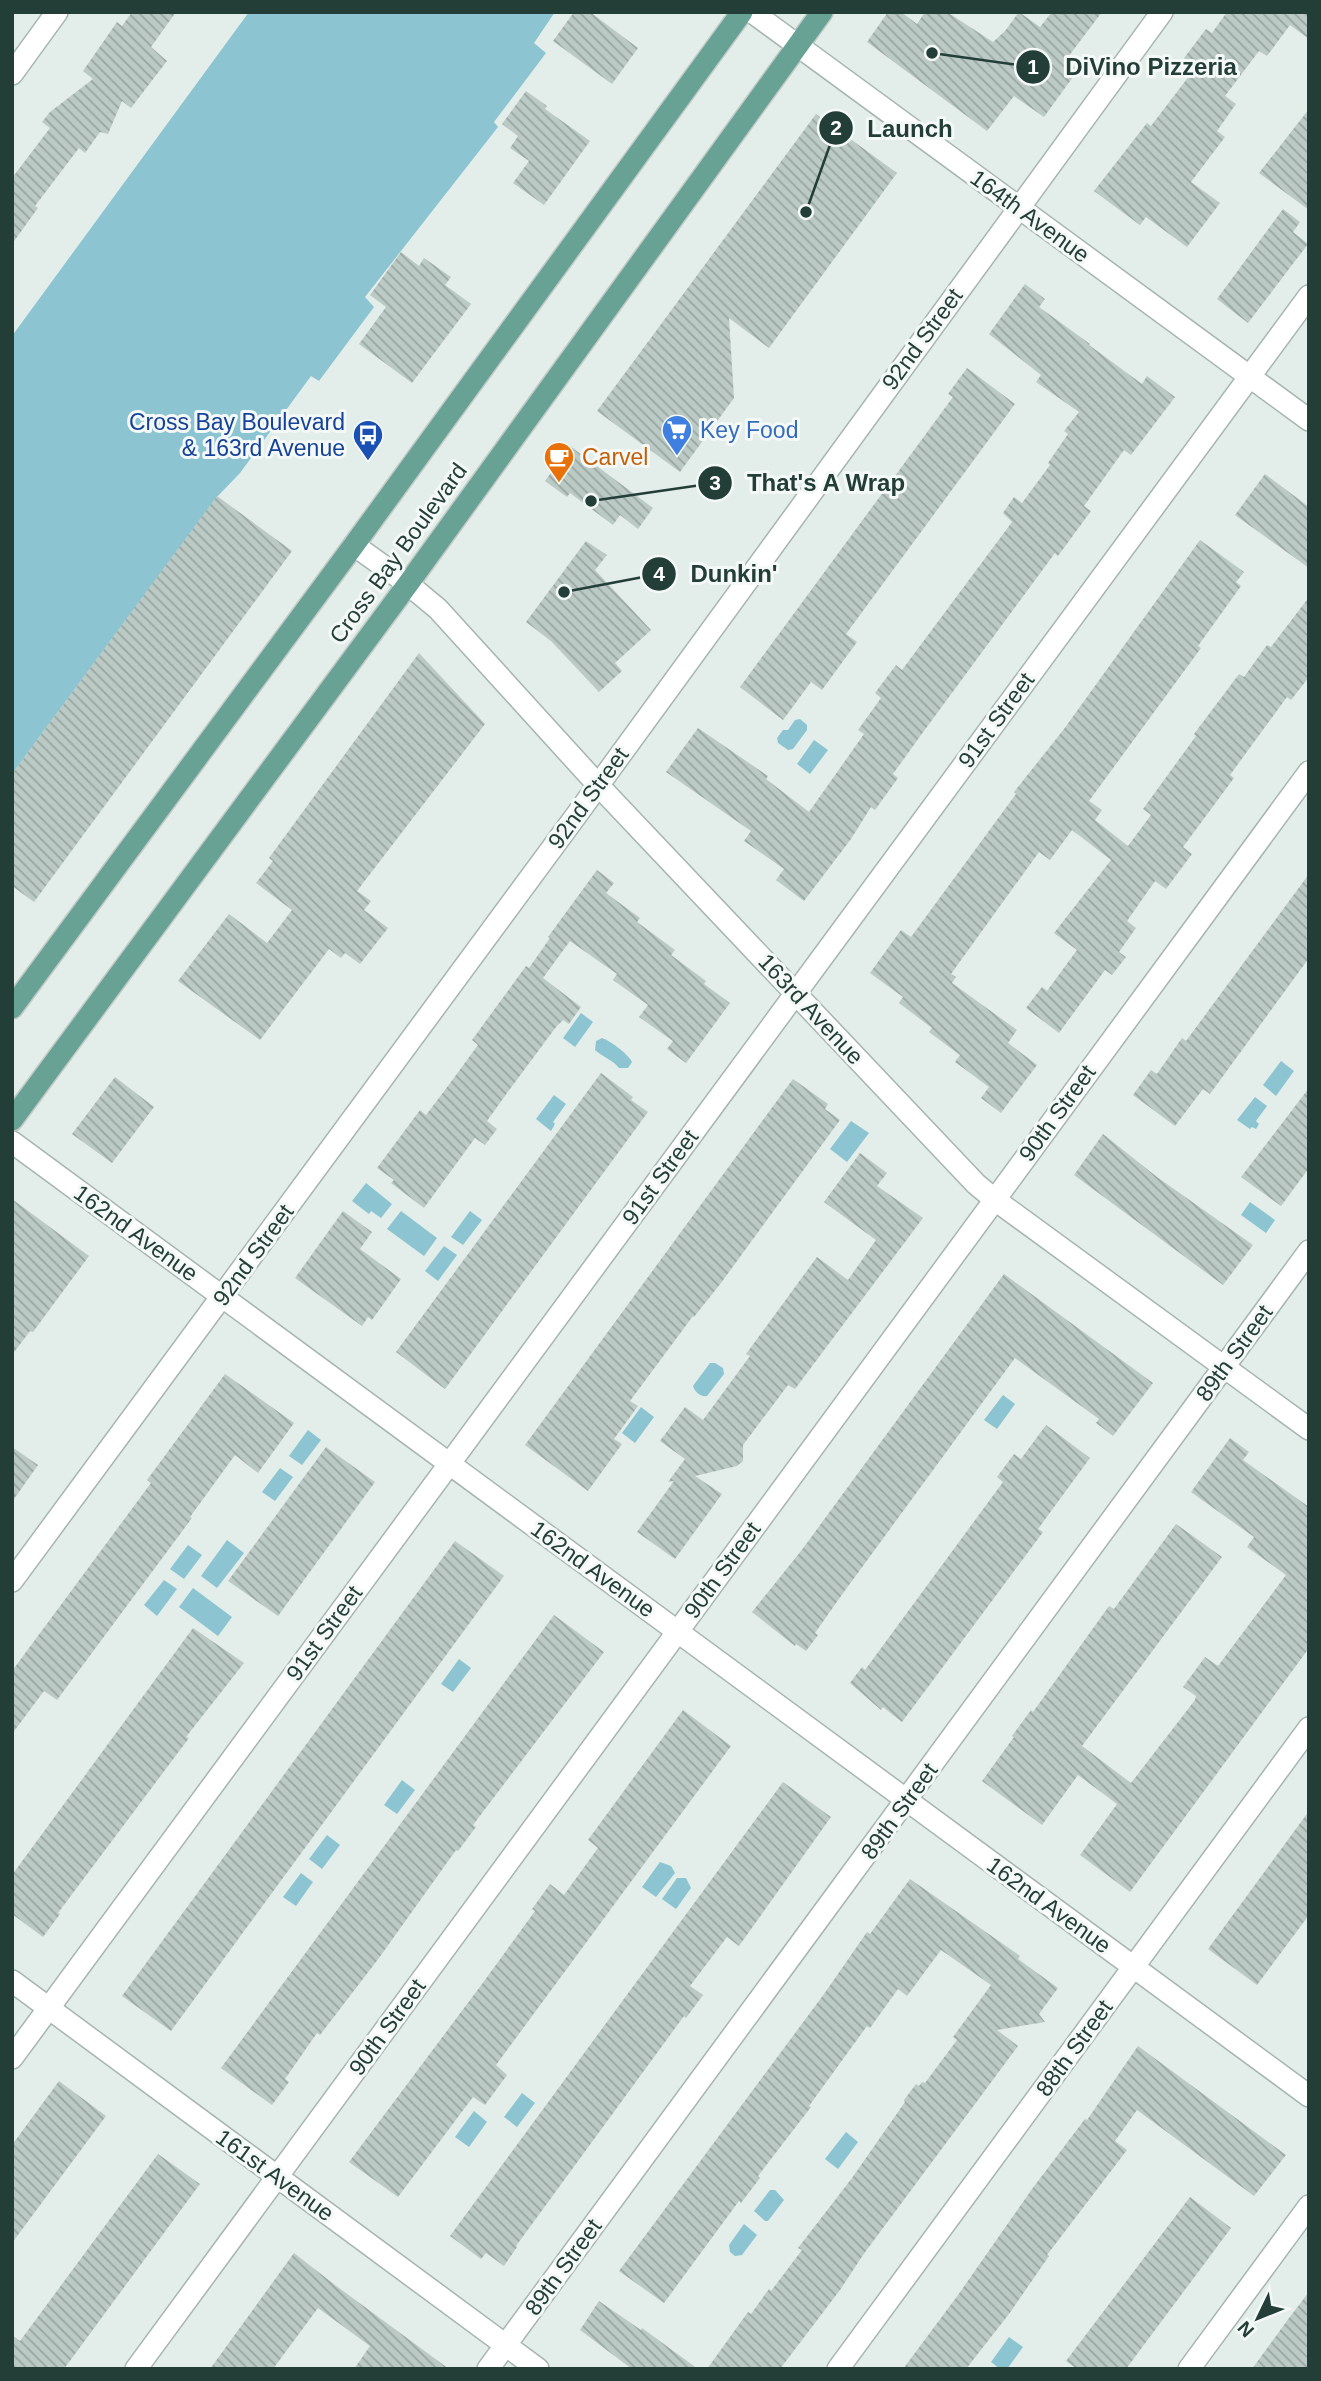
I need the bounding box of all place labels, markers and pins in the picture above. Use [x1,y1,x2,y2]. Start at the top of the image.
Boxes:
callout: DiVino Pizzeria [1016,44,1250,89]
callout: Launch [818,106,967,151]
place label: Cross Bay Boulevard & 163rd Avenue [129,409,345,461]
supermarket icon: Key Food [660,413,694,457]
place label: Key Food [700,417,798,443]
bus stop icon: Cross Bay Boulevard & 163rd Avenue [351,418,385,462]
cafe icon: Carvel [542,440,576,484]
place label: Carvel [582,444,648,470]
callout: That's A Wrap [697,460,920,505]
callout: Dunkin' [642,551,792,596]

